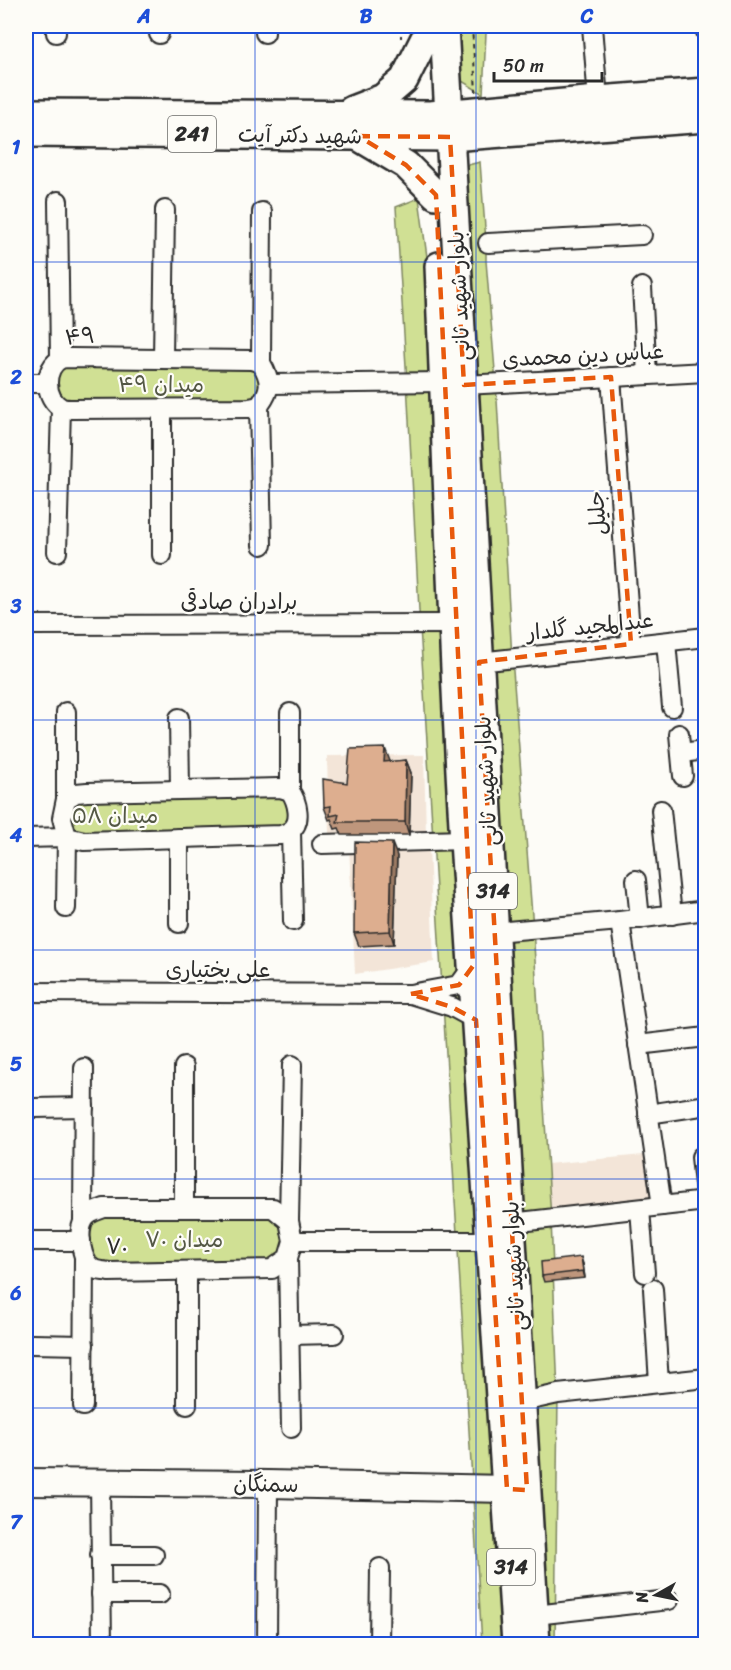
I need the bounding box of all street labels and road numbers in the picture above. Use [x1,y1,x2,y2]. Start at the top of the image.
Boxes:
street label: شهید دکتر آیت [237,114,363,156]
road number: 241 [168,116,216,152]
street label: بلوار شهید ثانی [436,230,482,362]
street label: ۴۹ [63,315,97,357]
street label: عباس دین محمدی [501,331,665,379]
street label: جلیل [576,489,618,537]
street label: برادران صادقی [181,582,297,621]
street label: عبدالمجید گلدار [523,600,655,652]
street label: بلوار شهید ثانی [463,715,509,847]
road number: 314 [469,873,517,909]
street label: علی بختیاری [166,950,270,989]
street label: بلوار شهید ثانی [491,1200,537,1332]
street label: ۷۰ [105,1226,129,1266]
street label: سمنگان [233,1464,299,1504]
road number: 314 [487,1549,535,1585]

